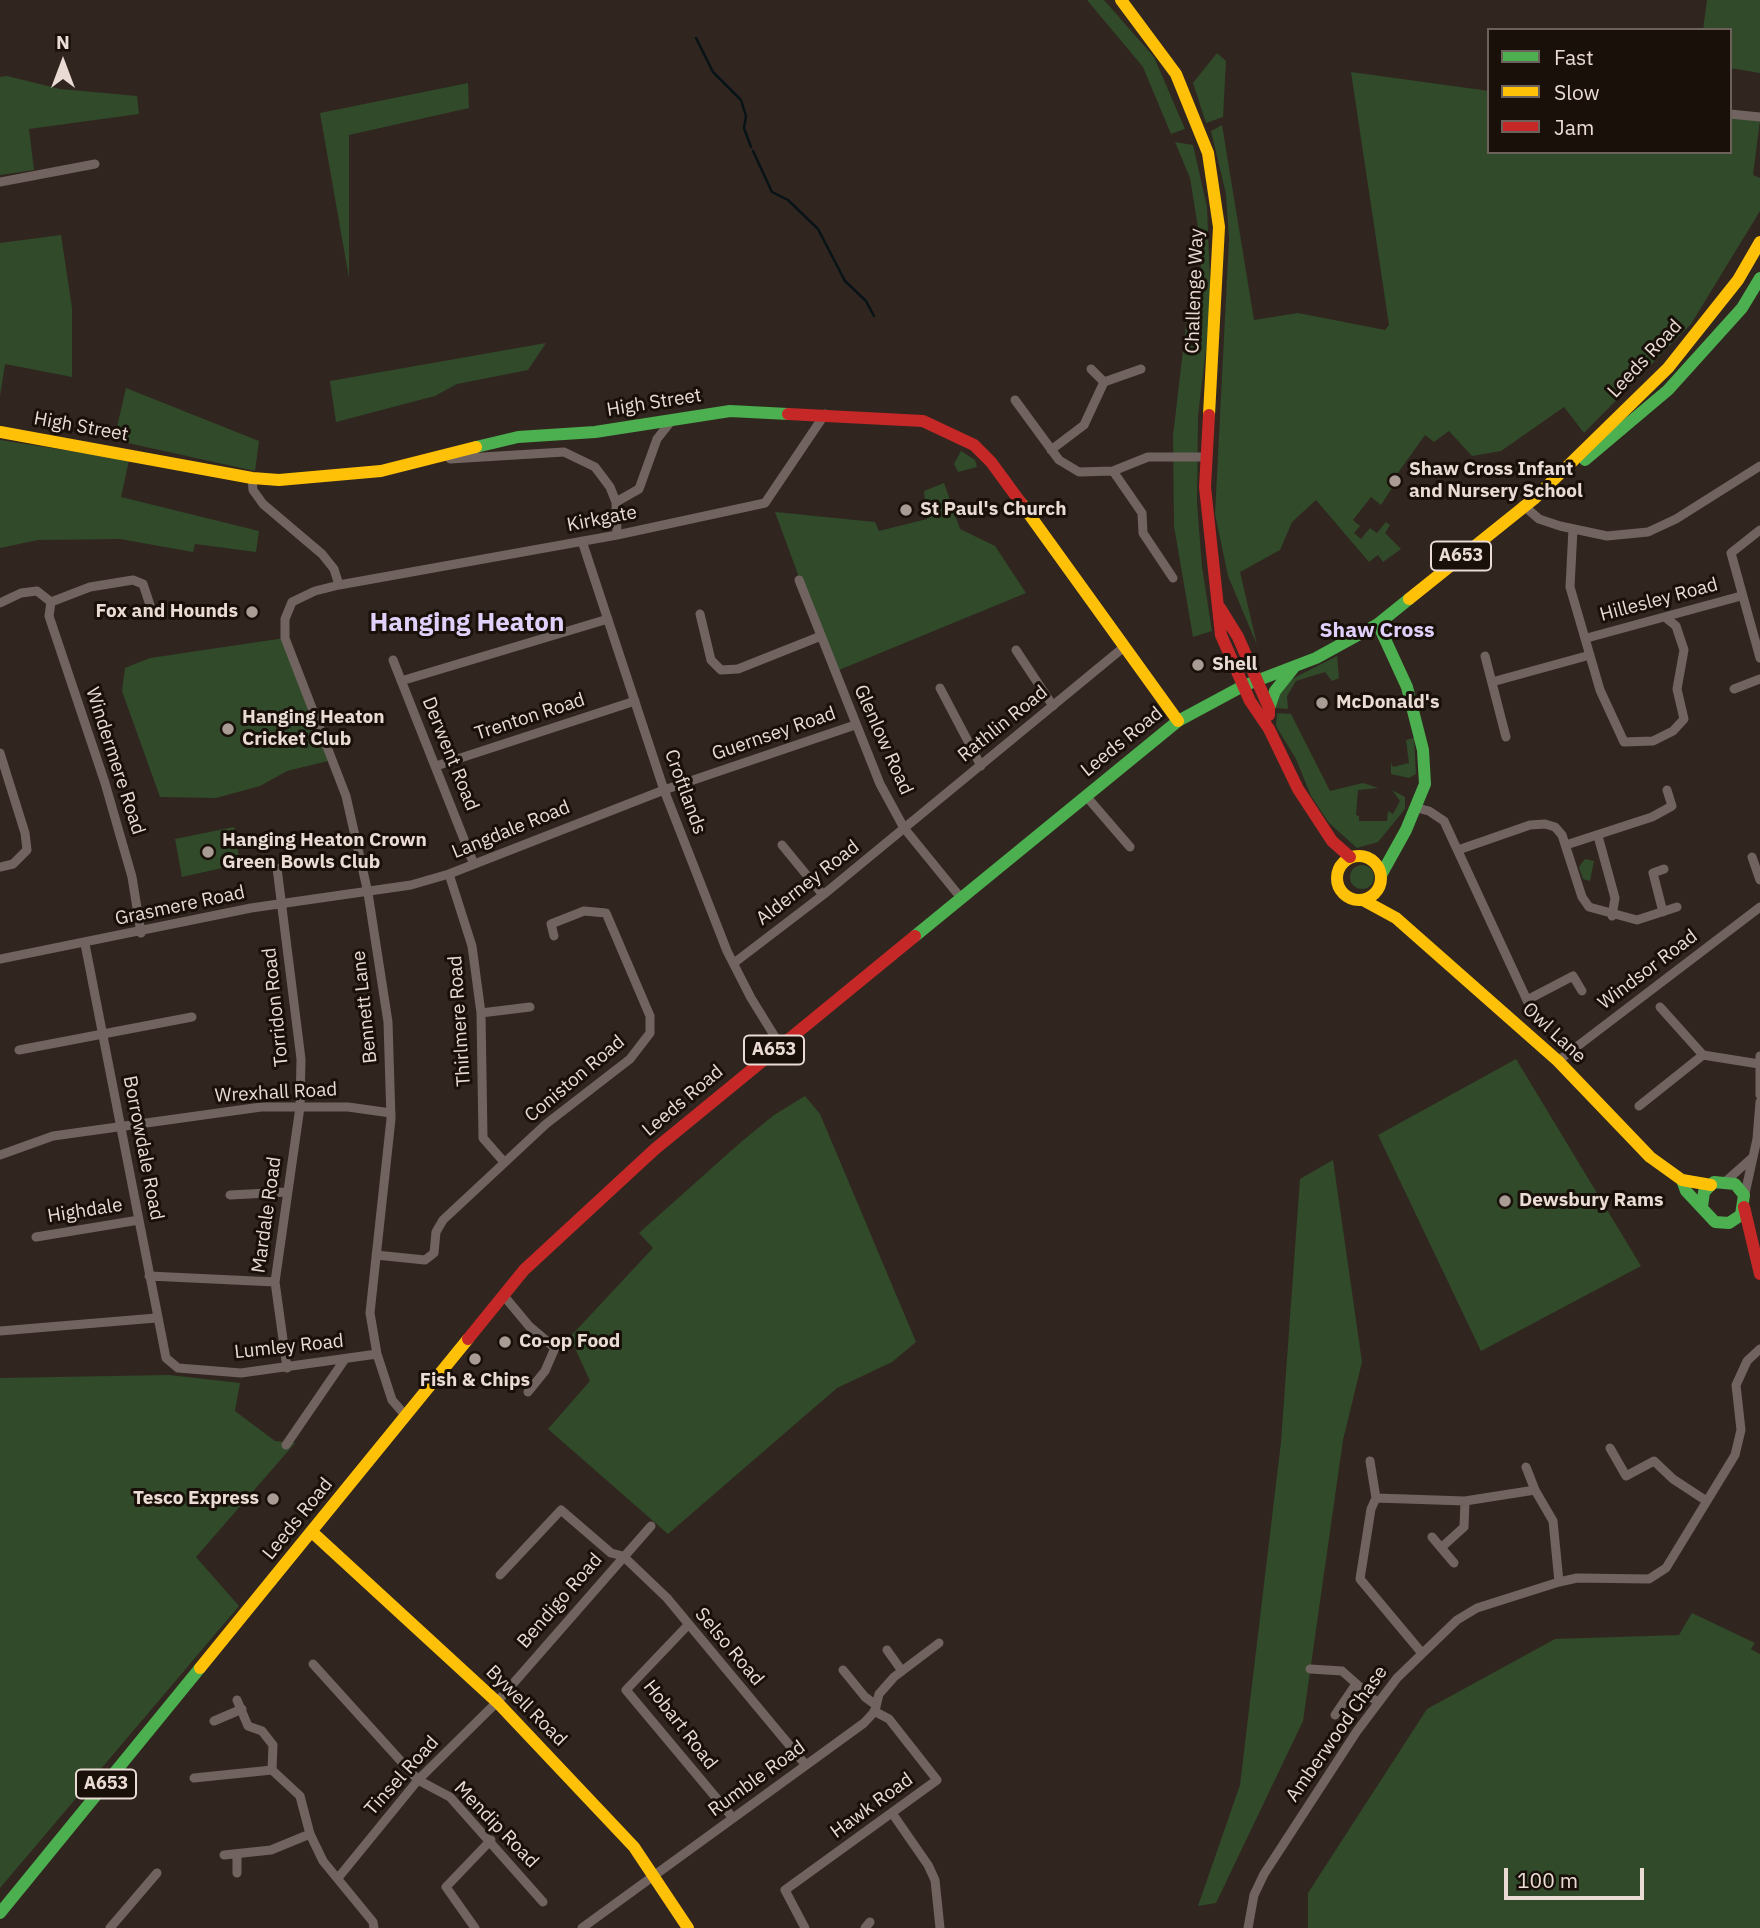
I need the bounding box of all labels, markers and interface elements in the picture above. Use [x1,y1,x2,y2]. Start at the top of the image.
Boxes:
north arrow [28,28,98,98]
legend [1487,28,1732,154]
text: N [56,30,70,54]
text: Fast [1554,43,1594,71]
text: Slow [1554,78,1600,106]
text: Jam [1554,113,1594,141]
street label: Challenge Way [1181,228,1209,354]
street label: Leeds Road [1603,315,1687,403]
street label: High Street [605,384,703,422]
street label: High Street [32,407,130,447]
place label: Shaw Cross Infant and Nursery School [1409,459,1583,503]
marker: Shaw Cross Infant and Nursery School [1387,473,1403,489]
place label: St Paul's Church [920,499,1066,521]
street label: Kirkgate [565,501,639,537]
marker: St Paul's Church [898,502,914,518]
road number: A653 [1431,542,1491,570]
street label: Hillesley Road [1597,573,1721,627]
place label: Fox and Hounds [96,601,238,623]
marker: Fox and Hounds [244,604,260,620]
district label: Hanging Heaton [370,607,564,639]
district label: Shaw Cross [1320,618,1434,644]
place label: Shell [1212,654,1257,676]
marker: Shell [1190,657,1206,673]
street label: Glenlow Road [849,681,917,799]
street label: Rathlin Road [954,681,1052,767]
street label: Windermere Road [80,685,150,837]
street label: Trenton Road [472,688,588,746]
place label: McDonald's [1336,692,1439,714]
street label: Derwent Road [417,694,483,814]
marker: McDonald's [1314,695,1330,711]
street label: Guernsey Road [709,702,839,766]
street label: Leeds Road [1077,702,1167,782]
place label: Hanging Heaton Cricket Club [242,707,384,751]
marker: Hanging Heaton Cricket Club [220,721,236,737]
street label: Croftlands [659,747,711,837]
street label: Langdale Road [449,796,573,864]
place label: Hanging Heaton Crown Green Bowls Club [222,830,427,874]
street label: Alderney Road [752,836,864,930]
marker: Hanging Heaton Crown Green Bowls Club [200,844,216,860]
street label: Grasmere Road [113,881,247,931]
street label: Windsor Road [1594,925,1702,1015]
street label: Torridon Road [258,946,294,1068]
street label: Bennett Lane [348,949,382,1065]
street label: Thirlmere Road [444,955,476,1087]
street label: Owl Lane [1517,998,1591,1068]
street label: Coniston Road [520,1031,630,1127]
road number: A653 [744,1036,804,1064]
street label: Leeds Road [638,1061,728,1141]
street label: Borrowdale Road [118,1074,168,1222]
street label: Wrexhall Road [214,1078,338,1108]
street label: Mardale Road [248,1155,286,1275]
place label: Dewsbury Rams [1519,1190,1664,1212]
marker: Dewsbury Rams [1497,1193,1513,1209]
street label: Highdale [46,1194,124,1228]
street label: Lumley Road [233,1330,345,1364]
place label: Co-op Food [519,1331,620,1353]
marker: Co-op Food [497,1334,513,1350]
marker: Fish & Chips [467,1351,483,1367]
place label: Fish & Chips [420,1370,530,1392]
street label: Leeds Road [258,1474,338,1564]
place label: Tesco Express [133,1488,259,1510]
marker: Tesco Express [265,1491,281,1507]
street label: Bendigo Road [513,1549,607,1653]
street label: Selso Road [690,1603,768,1691]
street label: Bywell Road [481,1661,571,1751]
street label: Amberwood Chase [1281,1662,1393,1806]
street label: Hobart Road [638,1676,722,1774]
street label: Tinsel Road [360,1731,444,1821]
street label: Rumble Road [704,1736,810,1822]
street label: Hawk Road [826,1768,918,1844]
road number: A653 [76,1770,136,1798]
street label: Mendip Road [449,1777,543,1873]
scale bar [1508,1854,1648,1898]
text: 100 m [1517,1866,1578,1894]

